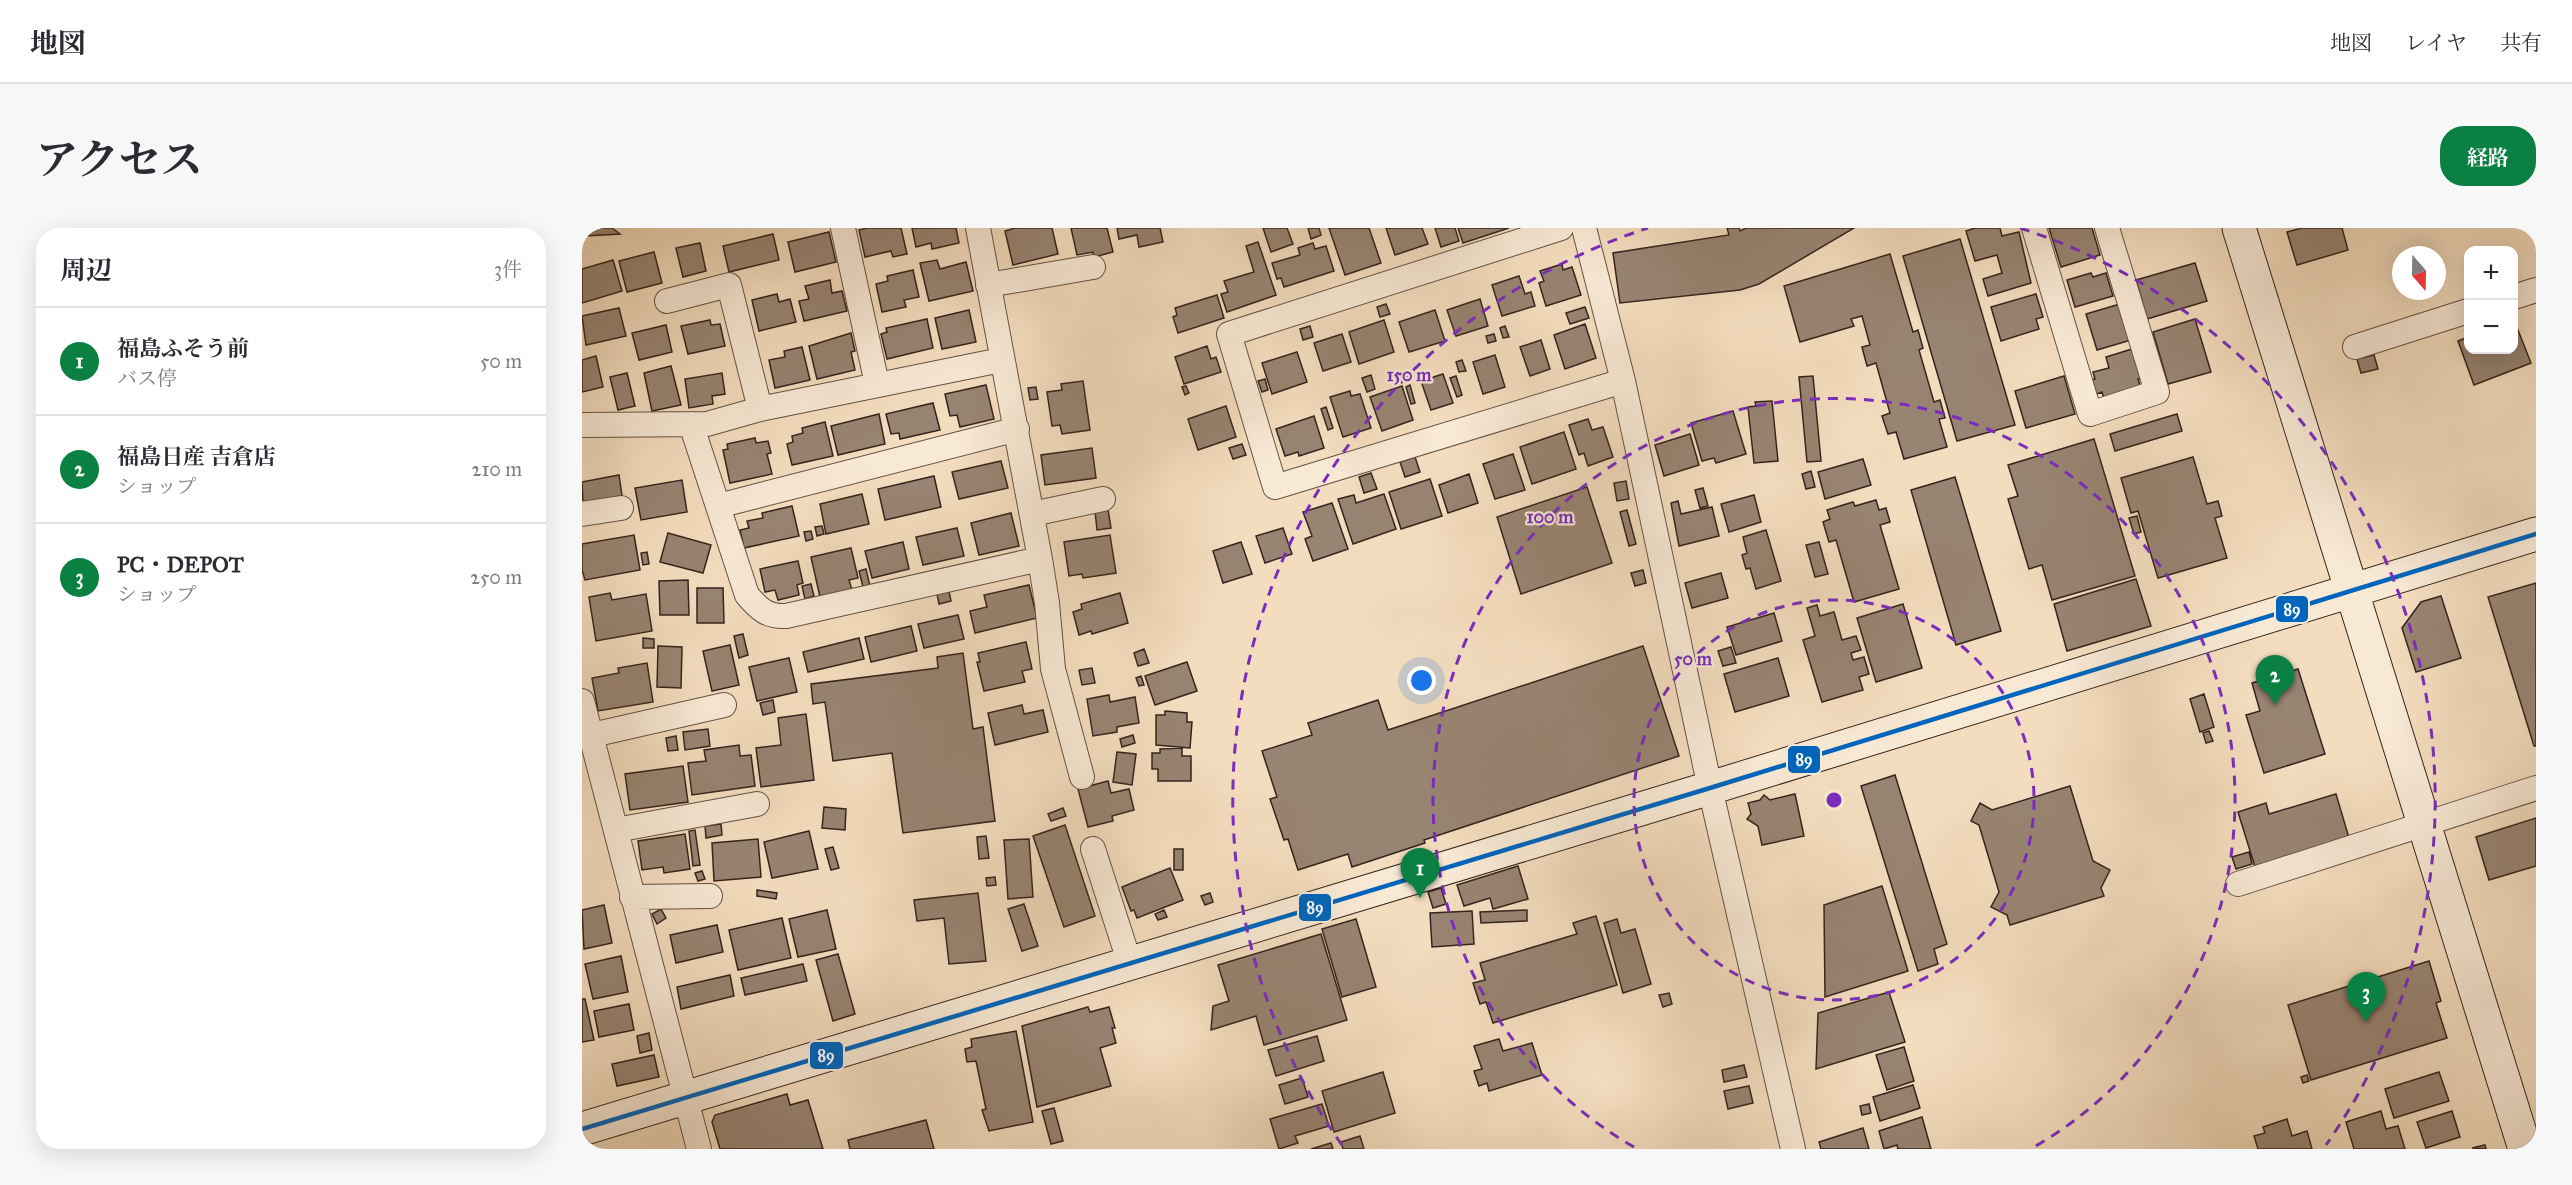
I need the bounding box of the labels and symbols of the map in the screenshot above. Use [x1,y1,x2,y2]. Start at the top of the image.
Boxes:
north arrow [2392,246,2446,300]
text: 150 m [1387,364,1432,386]
text: 100 m [1527,506,1574,528]
line badge: 89 [2275,595,2309,623]
text: 89 [2283,600,2301,620]
text: 50 m [1674,648,1713,670]
pin: 2 [2256,656,2294,705]
your location [1407,666,1436,695]
line badge: 89 [1787,745,1821,774]
text: 89 [1795,750,1813,770]
centre of rings [1824,790,1844,810]
pin: 1 [1400,848,1440,898]
line badge: 89 [1298,893,1332,922]
text: 89 [1306,898,1324,918]
pin: 3 [2346,972,2386,1022]
line badge: 89 [809,1041,844,1070]
text: 89 [817,1046,835,1066]

